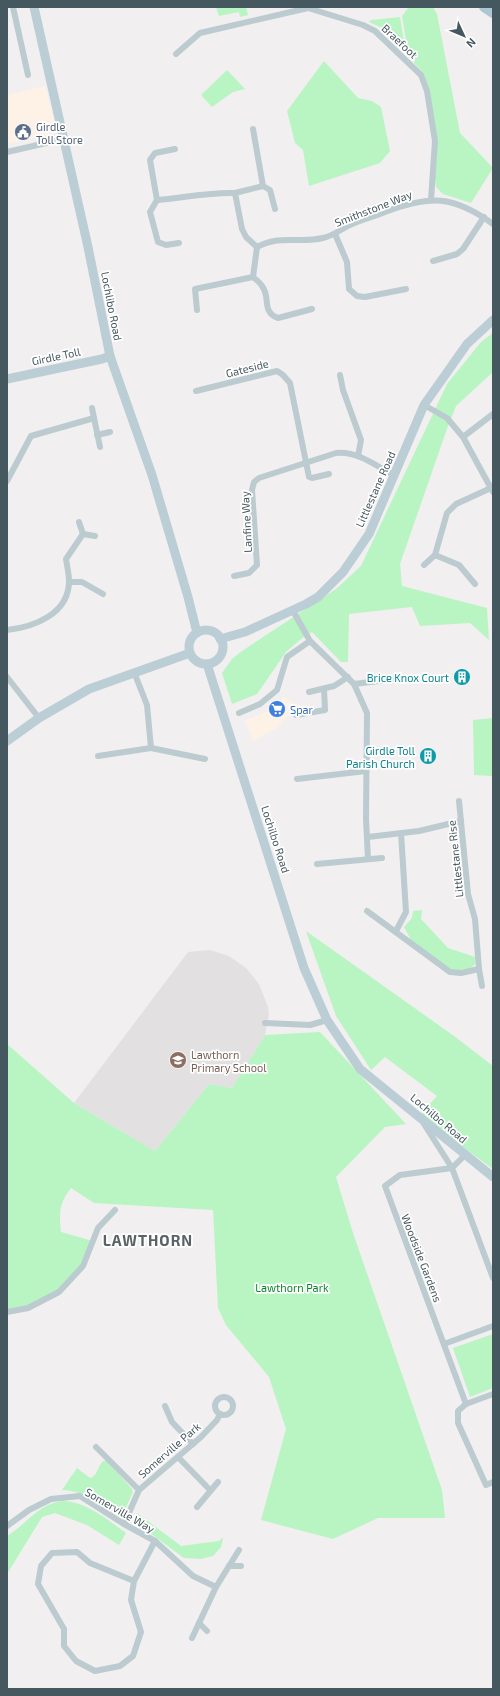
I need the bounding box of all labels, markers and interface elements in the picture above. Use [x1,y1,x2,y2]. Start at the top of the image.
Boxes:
north arrow [444,16,484,56]
street label: Braefoot [379,21,421,61]
text: N [464,36,479,51]
place label: Girdle Toll Store [36,120,83,146]
public building icon: Girdle Toll Store [13,122,33,142]
street label: Smithstone Way [332,187,414,229]
street label: Lochlibo Road [99,270,125,342]
street label: Girdle Toll [30,344,82,368]
street label: Gateside [224,356,270,380]
street label: Littlestane Road [352,449,398,529]
street label: Lanfine Way [238,491,254,553]
building icon: Brice Knox Court [452,667,472,687]
place label: Brice Knox Court [367,671,449,684]
supermarket icon: Spar [267,699,287,719]
place label: Spar [290,703,314,716]
place label: Girdle Toll Parish Church [346,744,416,770]
building icon: Girdle Toll Parish Church [418,746,438,766]
street label: Lochilbo Road [259,804,293,874]
street label: Littlestane Rise [444,820,466,898]
place label: Lawthorn Primary School [191,1048,267,1074]
school or university icon: Lawthorn Primary School [168,1050,188,1070]
street label: Lochilbo Road [408,1091,470,1145]
street label: Woodside Gardens [399,1212,445,1304]
district label: LAWTHORN [103,1231,193,1249]
park label: Lawthorn Park [255,1281,329,1294]
street label: Somerville Park [135,1419,203,1481]
street label: Somerville Way [83,1485,157,1535]

